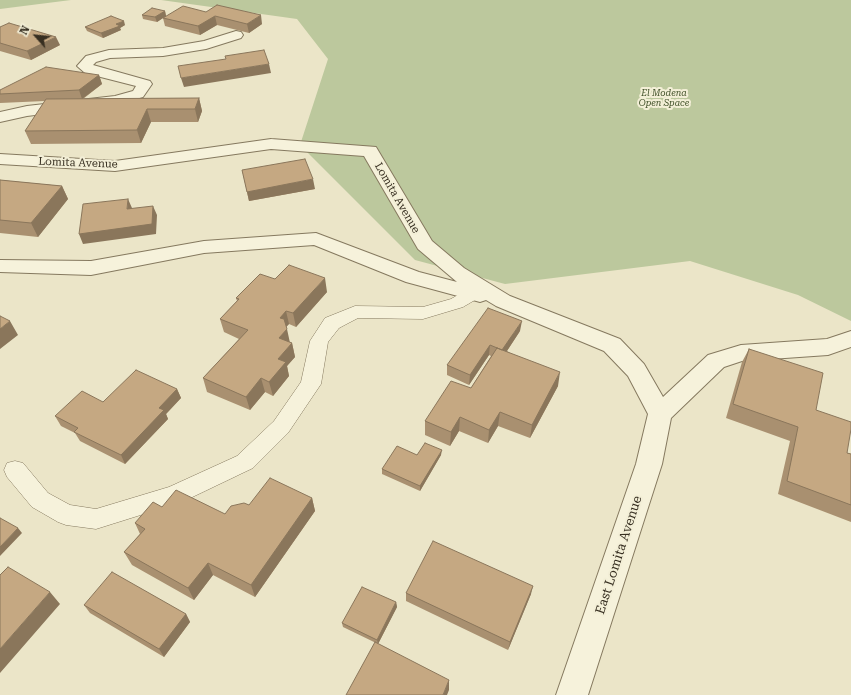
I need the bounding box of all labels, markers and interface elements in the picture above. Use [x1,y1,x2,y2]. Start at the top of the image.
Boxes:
north arrow [16,16,56,56]
text: N [17,24,33,37]
park label: El Modena Open Space [639,88,689,109]
street label: Lomita Avenue [38,155,118,171]
street label: Lomita Avenue [371,160,423,236]
street label: East Lomita Avenue [592,494,646,616]

